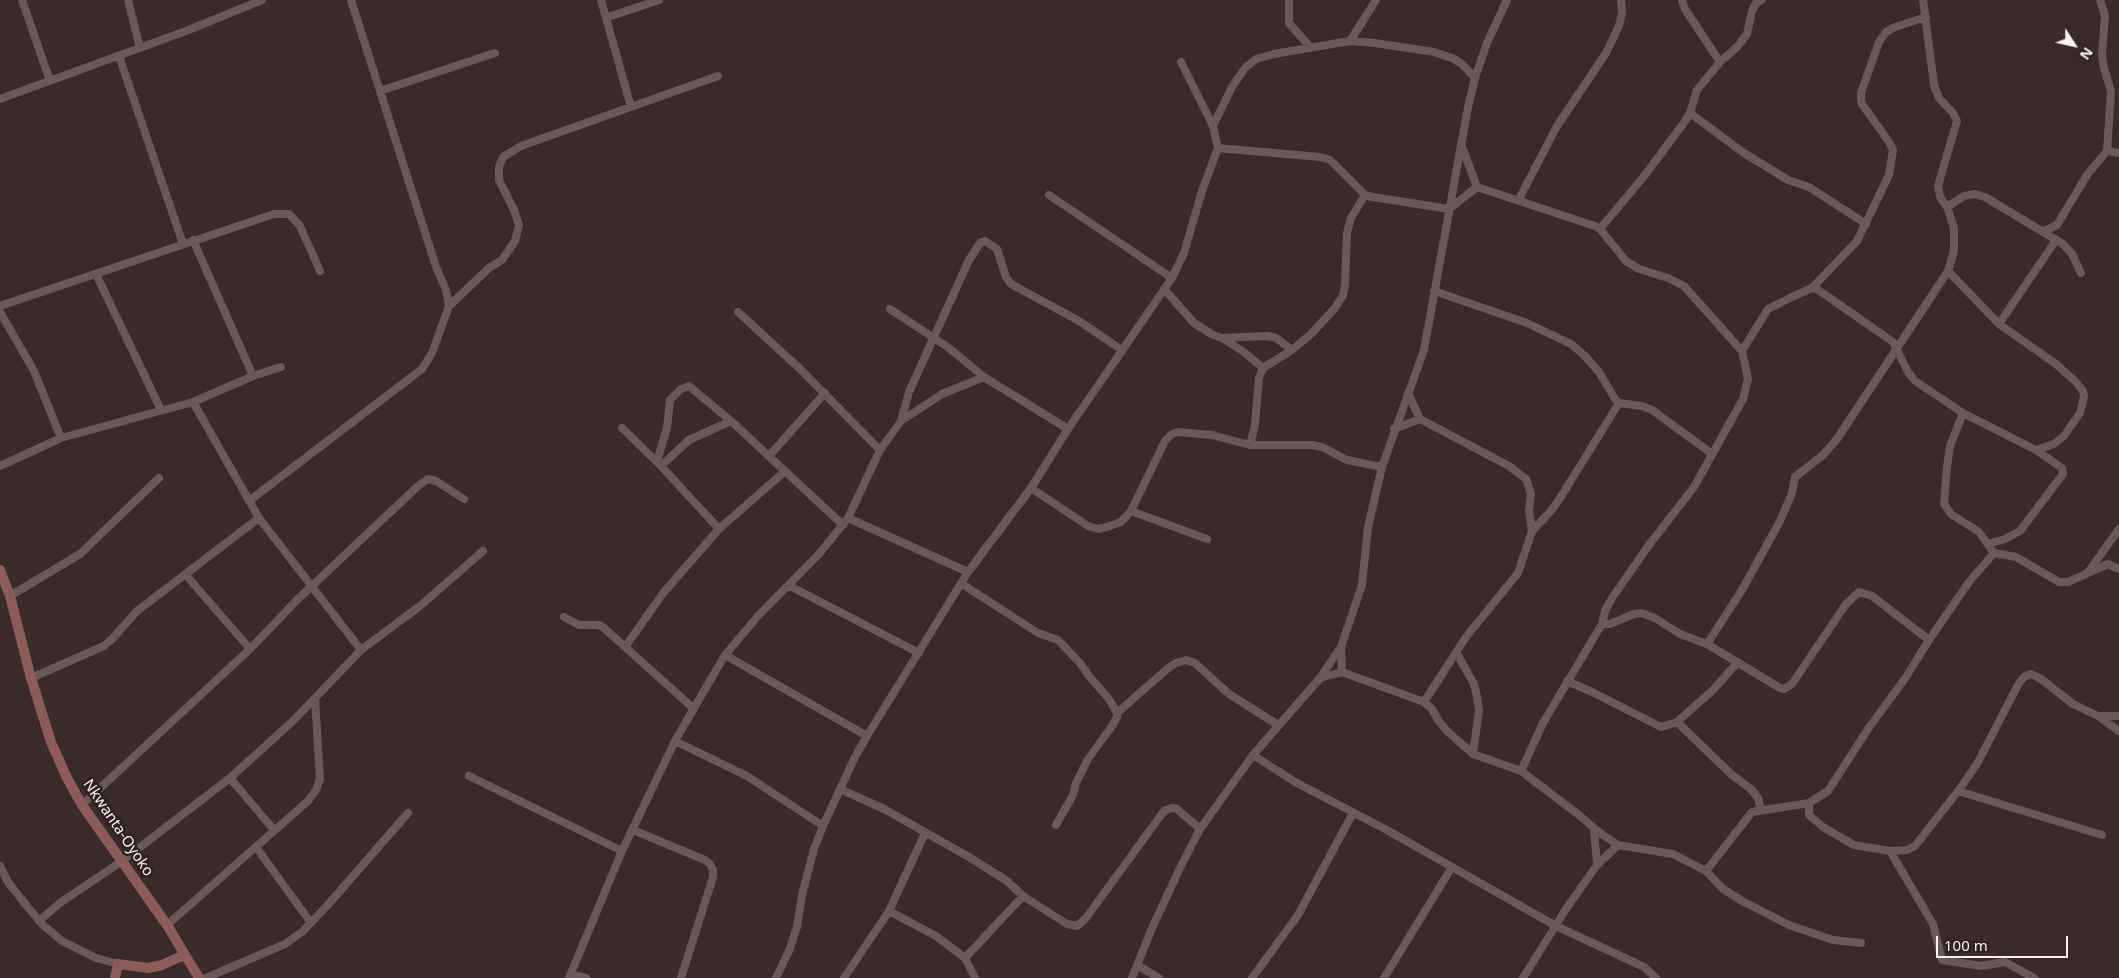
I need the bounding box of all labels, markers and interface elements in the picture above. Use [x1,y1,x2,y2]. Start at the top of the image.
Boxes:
north arrow [2049,20,2099,70]
text: N [2076,44,2098,64]
street label: Nkwanta-Oyoko [79,776,157,880]
scale bar [1939,926,2072,958]
text: 100 m [1944,935,1988,955]

